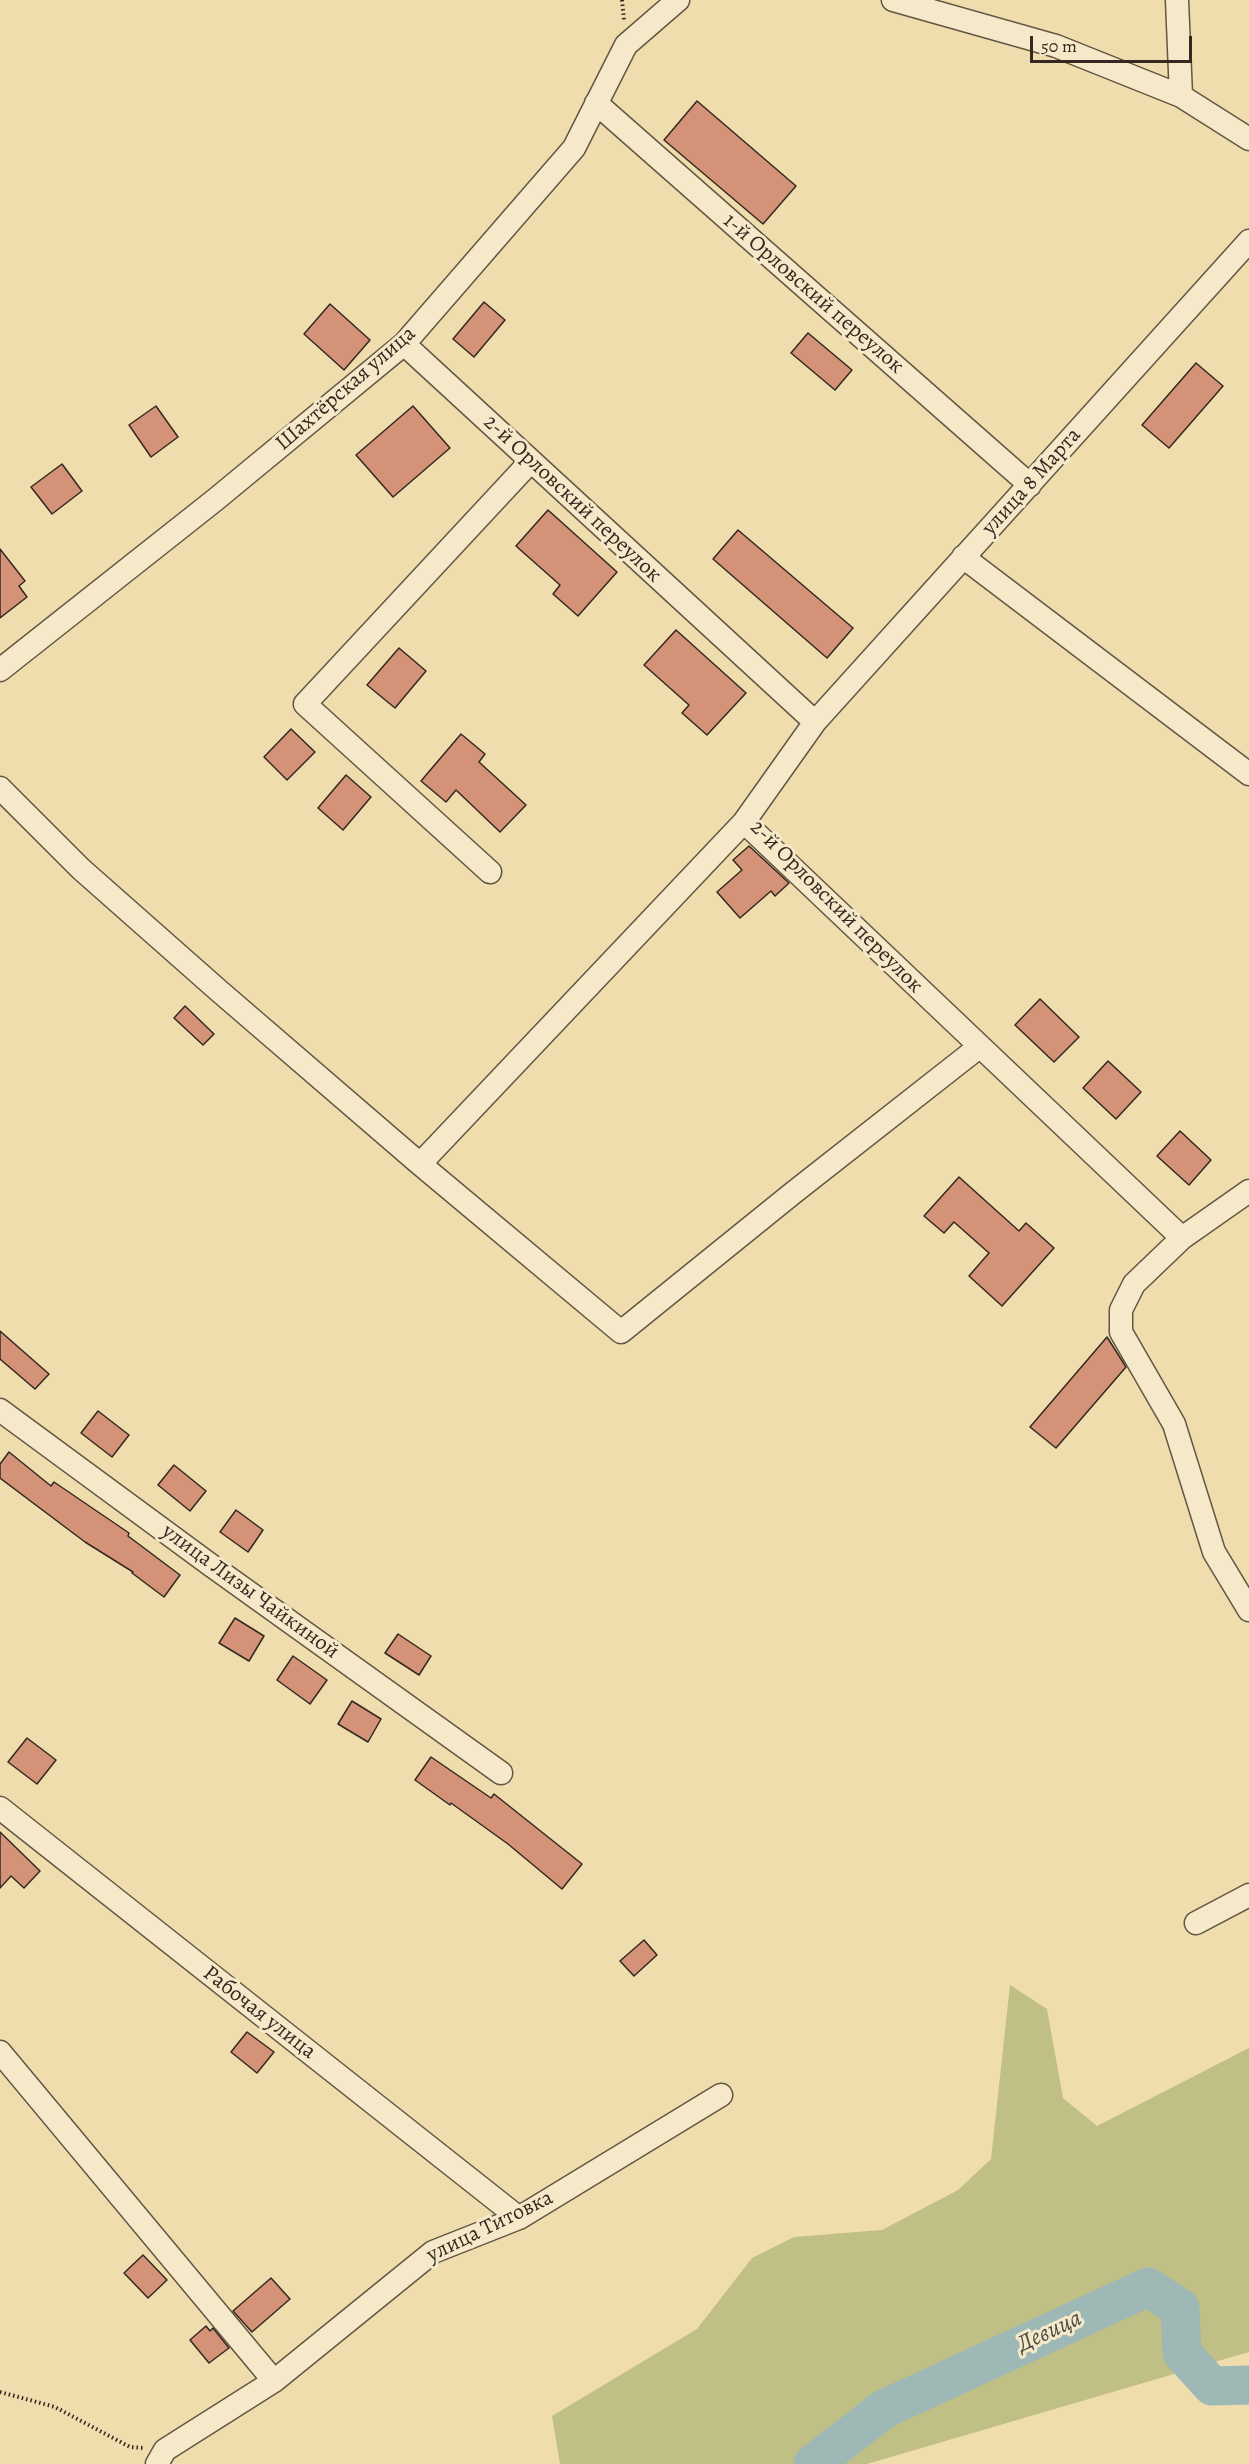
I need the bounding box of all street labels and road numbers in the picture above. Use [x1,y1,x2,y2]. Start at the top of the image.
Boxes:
street label: 1-й Орловский переулок [717,208,909,380]
street label: Шахтёрская улица [271,321,421,457]
street label: 2-й Орловский переулок [477,410,667,588]
street label: улица 8 Марта [977,423,1087,541]
street label: 2-й Орловский переулок [744,815,928,999]
street label: улица Лизы Чайкиной [156,1519,344,1665]
street label: Рабочая улица [197,1961,321,2065]
street label: улица Титовка [423,2185,557,2269]

